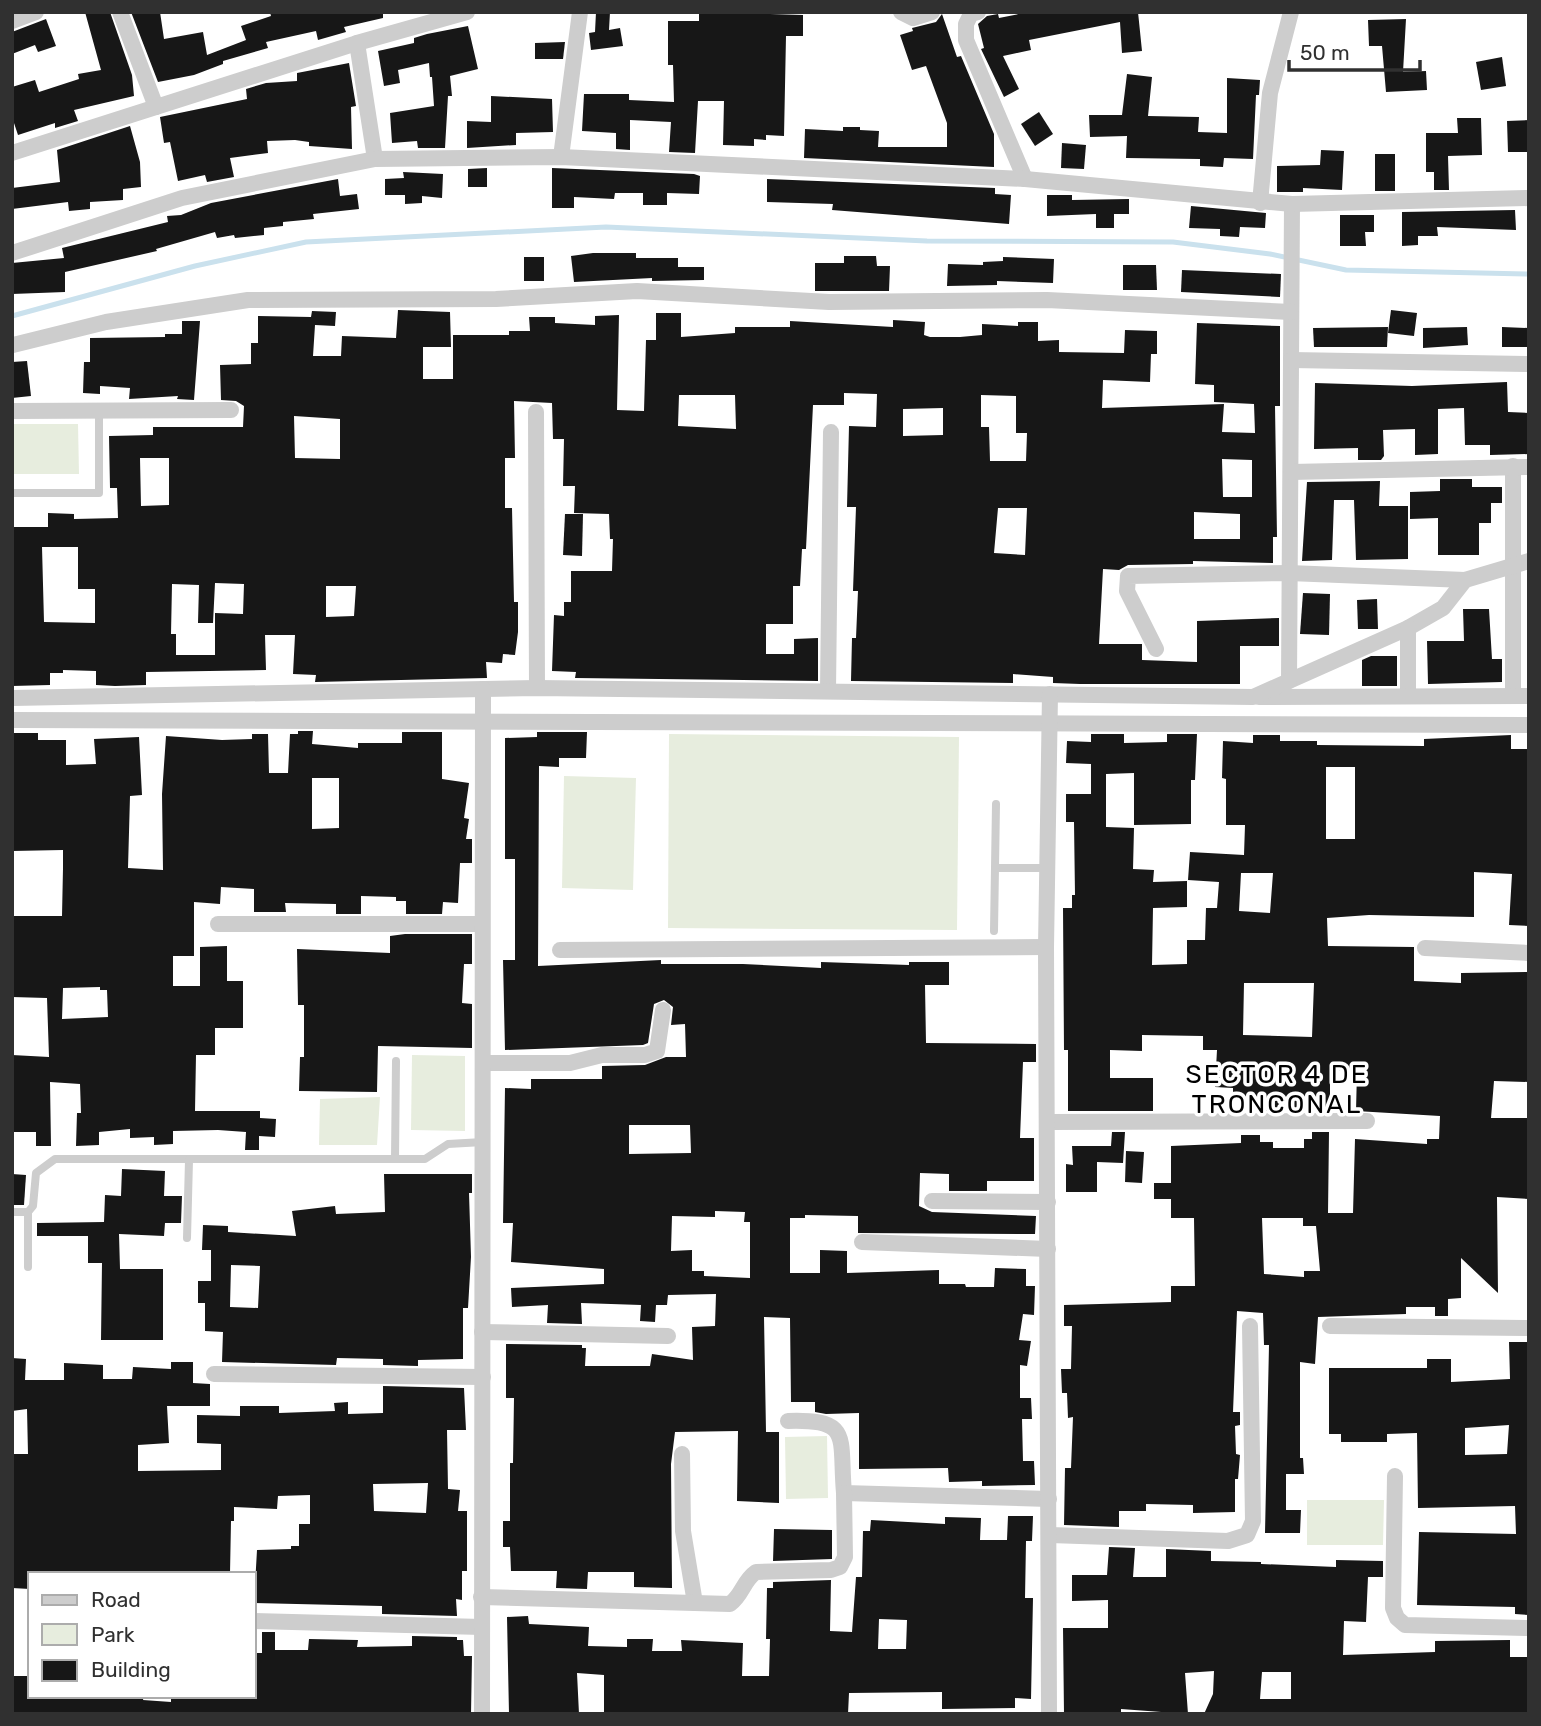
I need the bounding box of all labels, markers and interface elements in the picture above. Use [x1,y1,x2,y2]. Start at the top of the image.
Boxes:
scale bar [1289,28,1420,72]
text: 50 m [1300,40,1350,65]
district label: SECTOR 4 DE TRONCONAL [1186,1059,1368,1120]
legend [28,1572,256,1698]
text: Road [91,1587,141,1612]
text: Park [91,1622,135,1647]
text: Building [91,1657,171,1682]

